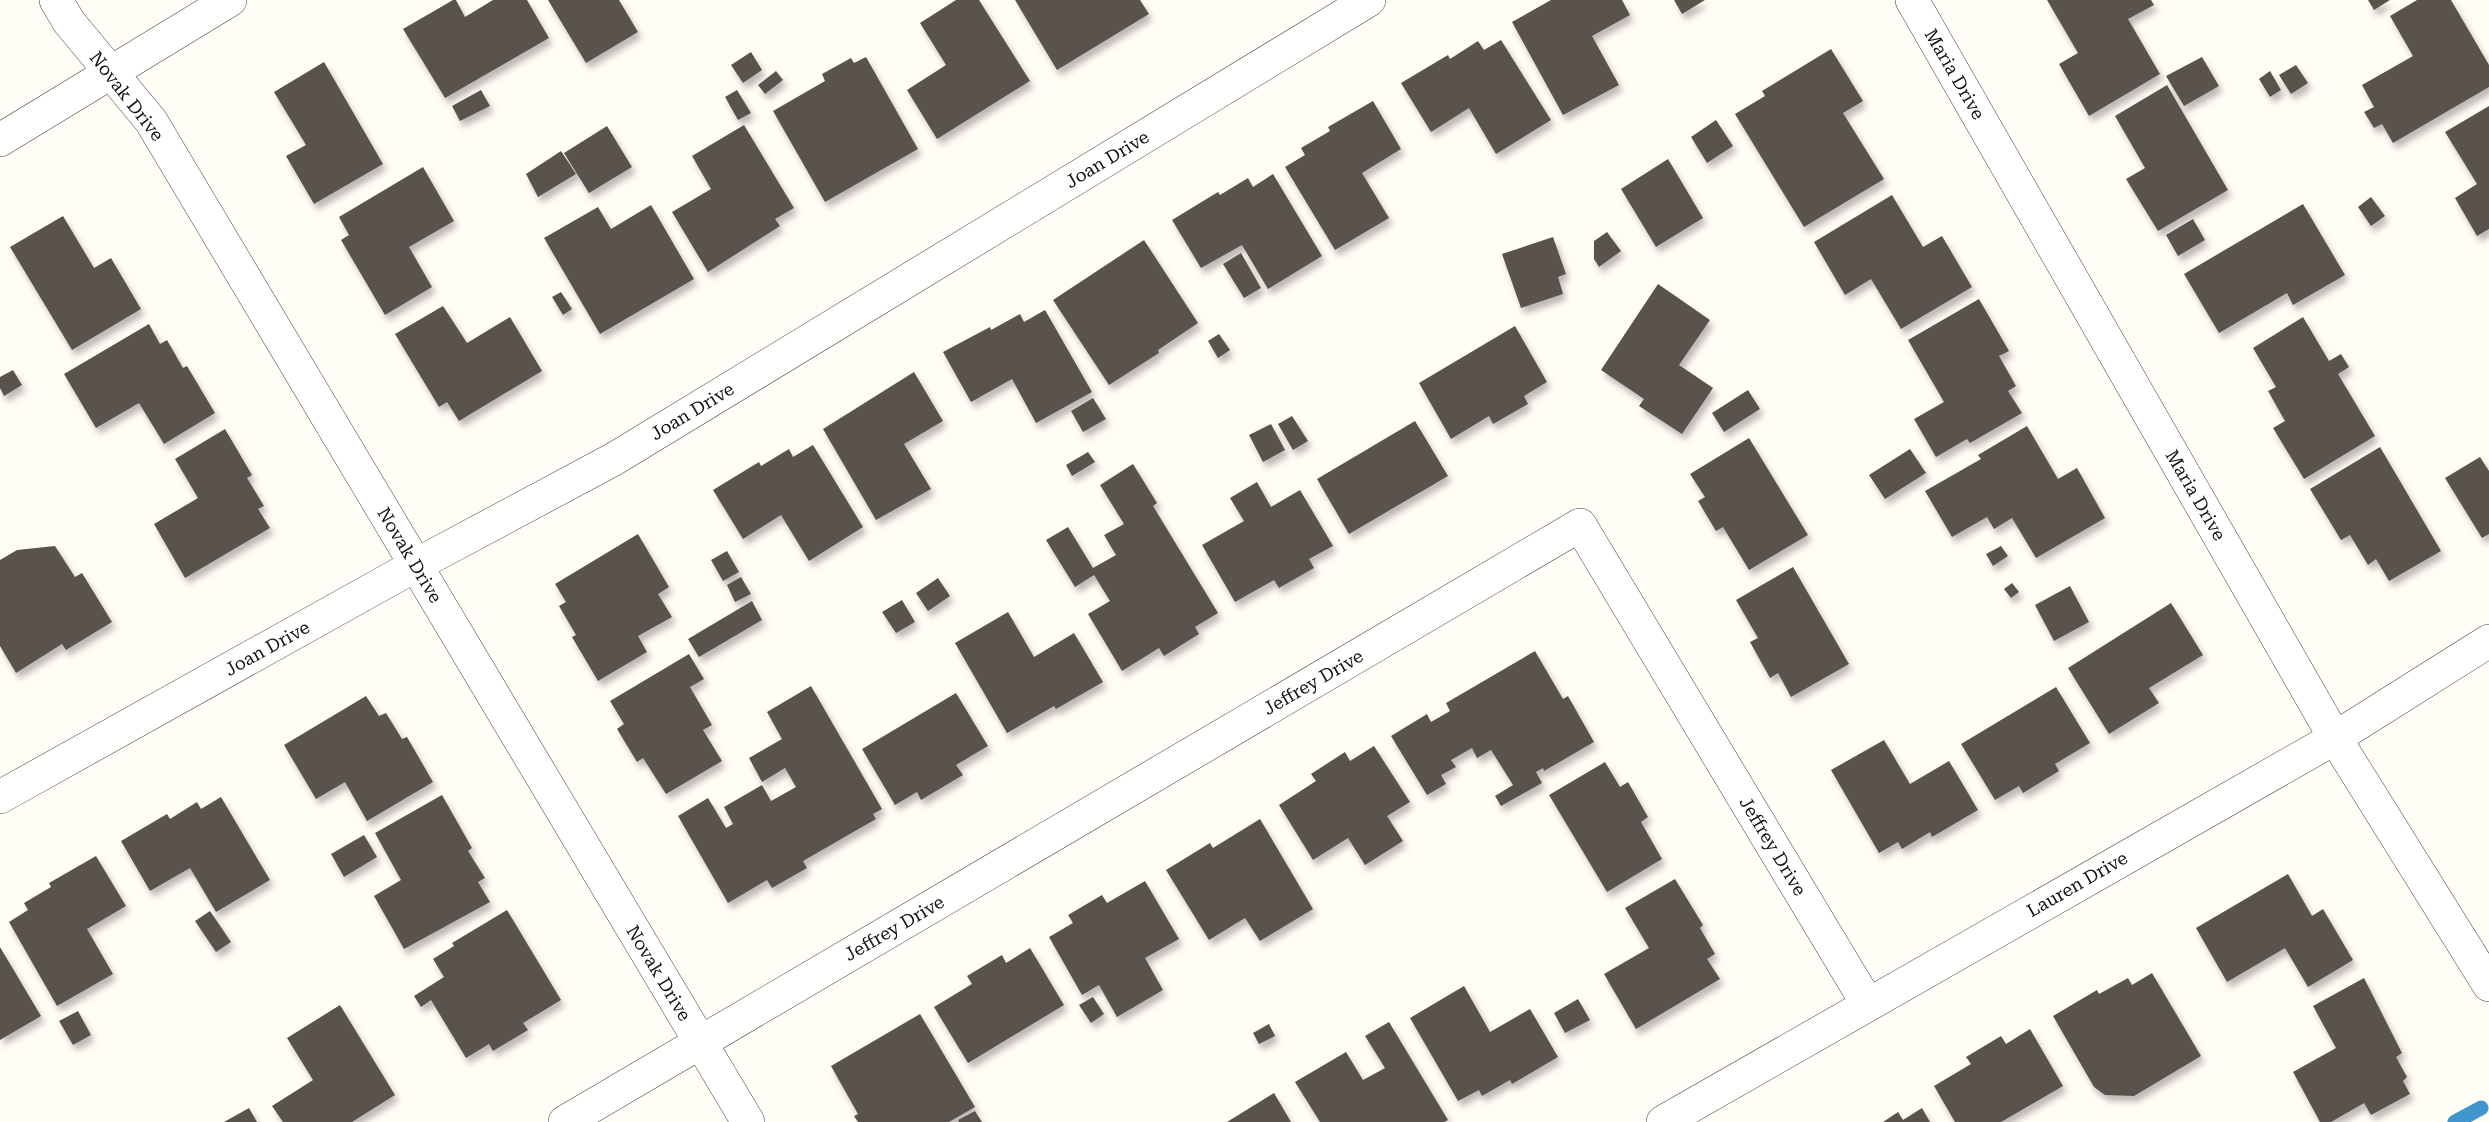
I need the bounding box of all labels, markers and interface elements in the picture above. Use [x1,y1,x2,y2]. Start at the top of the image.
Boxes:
street label: Maria Drive [1921,25,1989,123]
street label: Novak Drive [86,47,168,145]
street label: Joan Drive [1061,126,1153,192]
street label: Joan Drive [646,378,738,444]
street label: Maria Drive [2162,446,2230,544]
street label: Novak Drive [373,503,447,607]
street label: Joan Drive [221,616,313,680]
street label: Jeffrey Drive [1259,645,1367,719]
street label: Jeffrey Drive [1735,793,1811,899]
street label: Lauren Drive [2023,847,2131,921]
street label: Jeffrey Drive [840,891,948,965]
street label: Novak Drive [622,921,696,1025]

